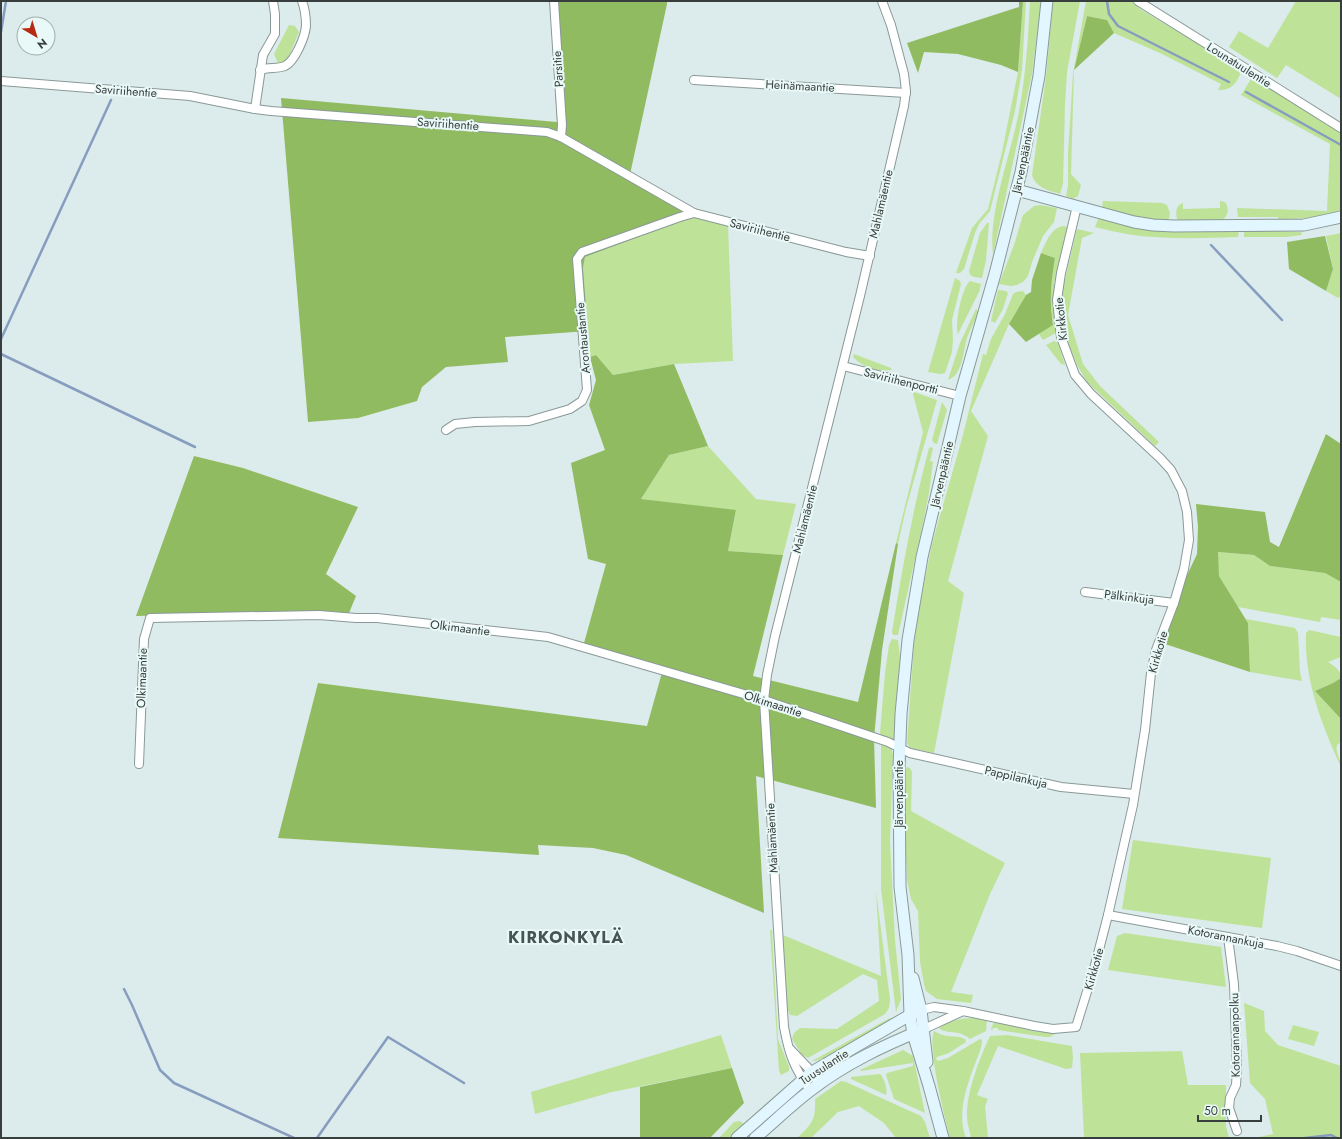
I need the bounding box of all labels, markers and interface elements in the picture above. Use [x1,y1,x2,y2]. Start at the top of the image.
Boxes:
north arrow [16,16,56,56]
text: N [34,35,51,53]
street label: Lounatuulentie [1203,38,1275,92]
street label: Parsitie [548,50,568,88]
street label: Heinämaantie [765,75,835,97]
street label: Saviriihentie [94,80,158,102]
street label: Saviriihentie [416,113,480,135]
street label: Järvenpääntie [1007,125,1039,197]
street label: Mahlamäentie [864,168,898,240]
street label: Saviriihentie [728,214,792,246]
street label: Kirkkotie [1050,297,1072,341]
street label: Arontaustantie [571,302,595,374]
street label: Saviriihenportti [862,363,940,399]
street label: Järvenpääntie [925,439,958,511]
street label: Mahlamäentie [788,483,822,555]
street label: Pälkinkuja [1103,585,1155,609]
street label: Olkimaantie [429,615,491,641]
street label: Kirkkotie [1143,629,1173,675]
street label: Olkimaantie [132,648,152,708]
street label: Olkimaantie [742,686,804,722]
street label: Järvenpääntie [890,760,908,830]
street label: Pappilankuja [983,761,1049,793]
street label: Mahlamäentie [761,802,783,874]
street label: Kotorannankuja [1186,921,1266,953]
district label: KIRKONKYLÄ [508,926,624,949]
street label: Kirkkotie [1079,946,1109,992]
street label: Kotorannanpolku [1225,993,1245,1077]
street label: Tuusulantie [796,1044,852,1090]
scale bar [1198,1097,1261,1123]
text: 50 m [1204,1102,1231,1120]

